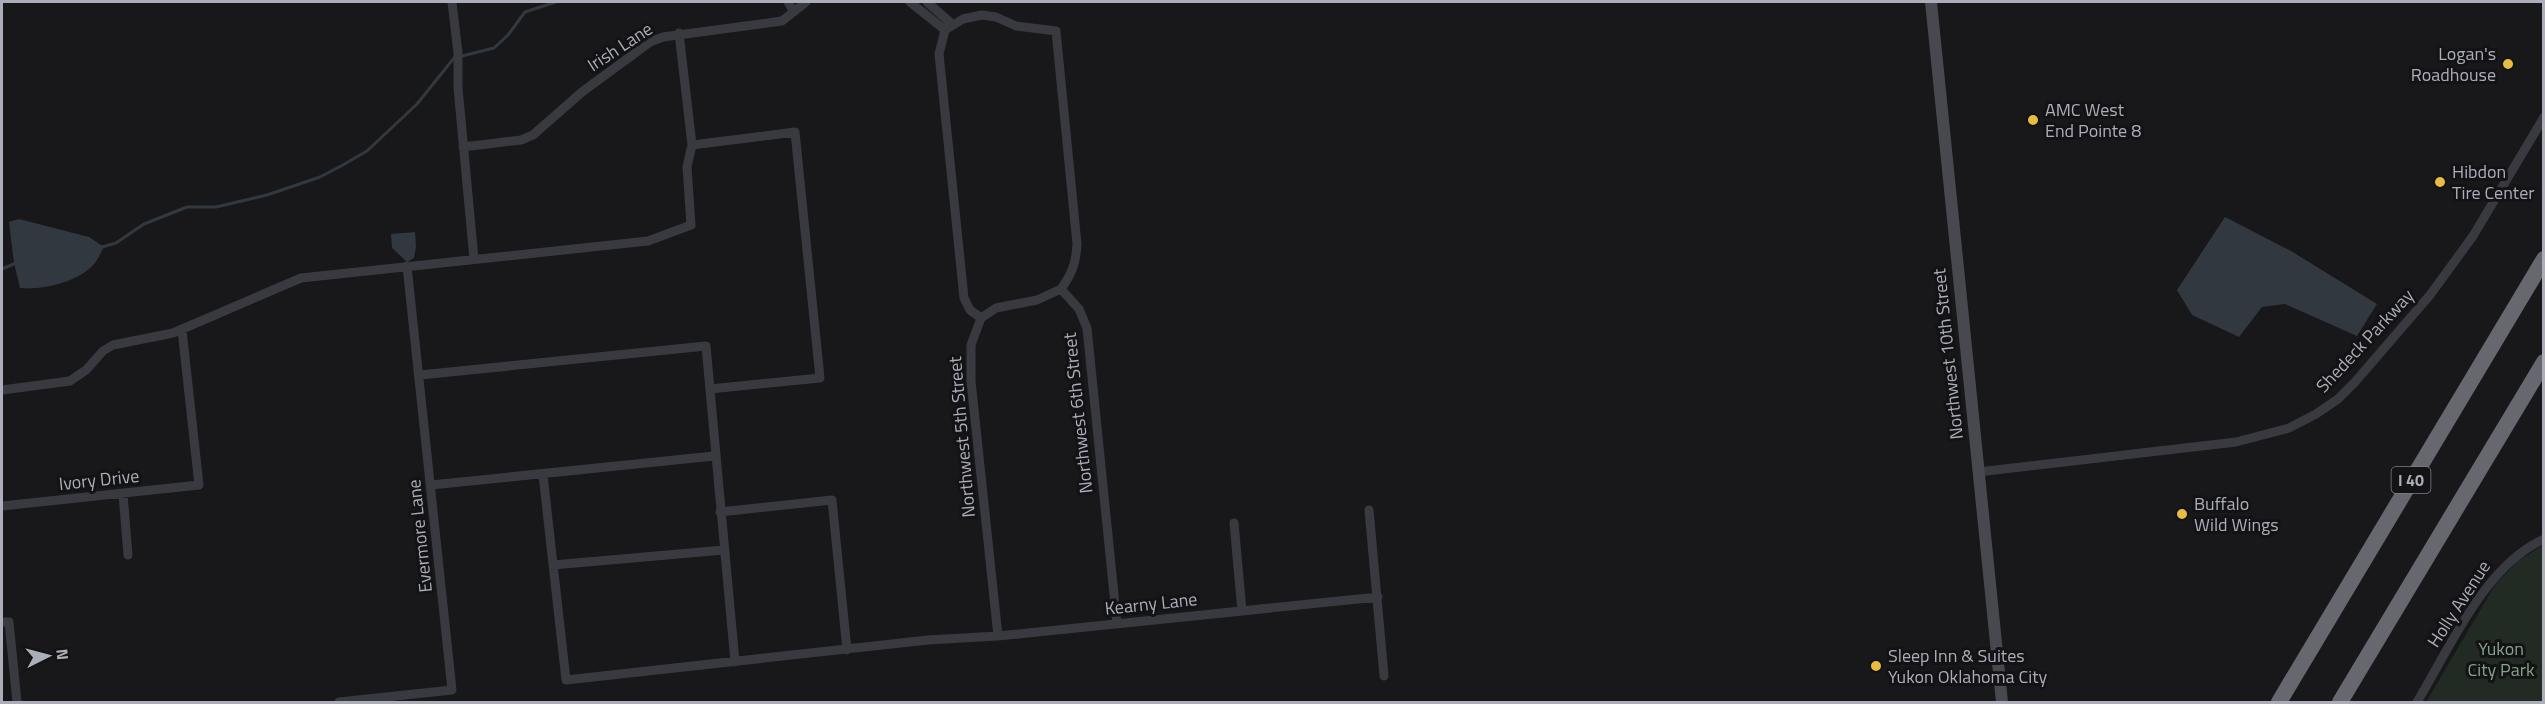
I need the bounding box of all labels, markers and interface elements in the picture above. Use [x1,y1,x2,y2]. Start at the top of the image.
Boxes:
street label: Irish Lane [582,15,658,78]
place label: Logan's Roadhouse [2411,40,2496,88]
marker: Logan's Roadhouse [2501,57,2515,71]
place label: AMC West End Pointe 8 [2045,96,2141,144]
marker: AMC West End Pointe 8 [2026,113,2040,127]
place label: Hibdon Tire Center [2452,158,2534,206]
marker: Hibdon Tire Center [2433,175,2447,189]
street label: Northwest 10th Street [1925,267,1970,441]
street label: Shedeck Parkway [2309,283,2420,399]
street label: Northwest 6th Street [1056,331,1099,495]
street label: Northwest 5th Street [941,355,982,519]
street label: Ivory Drive [57,462,140,497]
road number: I 40 [2392,467,2430,493]
street label: Evermore Lane [400,478,439,594]
place label: Buffalo Wild Wings [2194,490,2279,538]
marker: Buffalo Wild Wings [2175,507,2189,521]
street label: Holly Avenue [2420,555,2497,653]
street label: Kearny Lane [1103,585,1199,622]
north arrow [18,626,78,686]
park label: Yukon City Park [2467,635,2535,683]
place label: Sleep Inn & Suites Yukon Oklahoma City [1888,642,2048,690]
text: N [50,648,75,661]
marker: Sleep Inn & Suites Yukon Oklahoma City [1869,659,1883,673]

